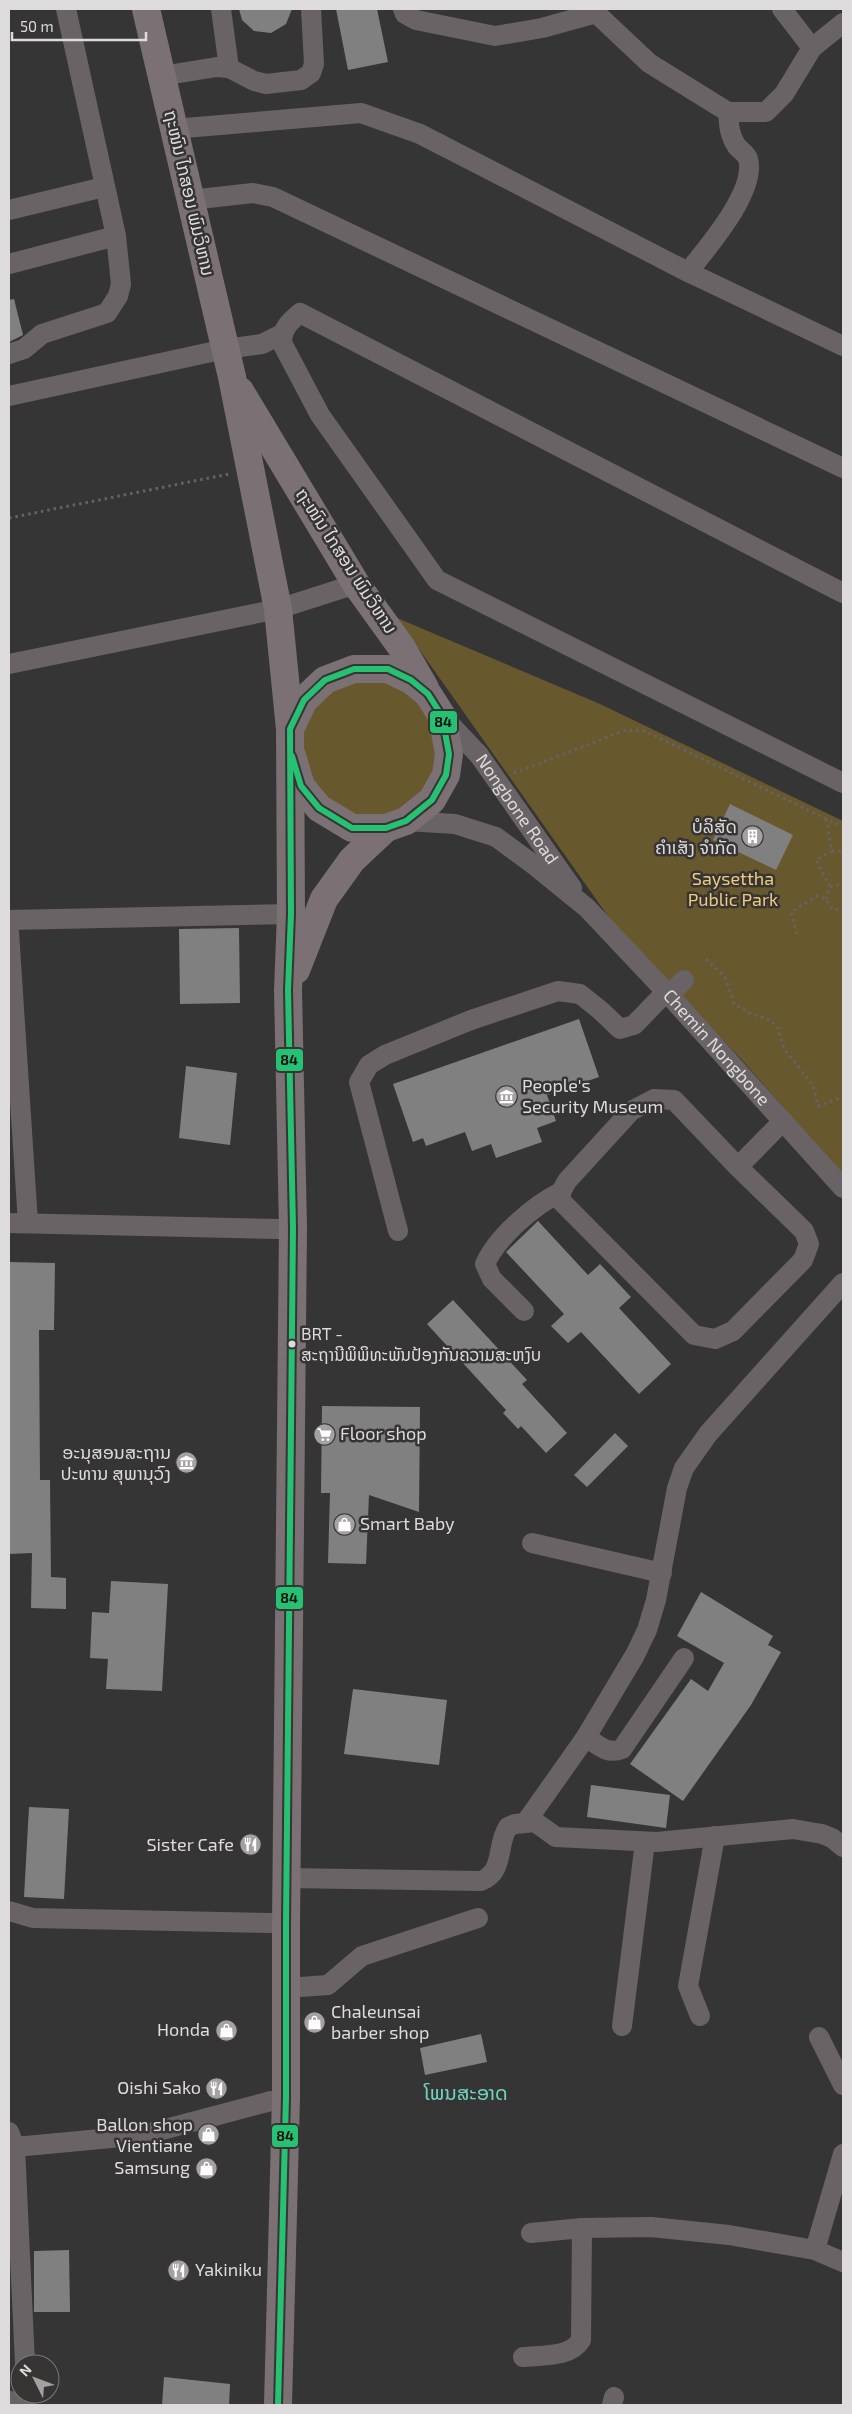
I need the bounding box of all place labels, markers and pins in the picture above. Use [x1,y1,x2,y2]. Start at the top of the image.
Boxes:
place label: ບໍລິສັດ ຄຳເສັງ ຈຳກັດ [655,815,737,858]
building icon: ບໍລິສັດ ຄຳເສັງ ຈຳກັດ [741,825,765,849]
place label: People's Security Museum [522,1074,663,1117]
museum icon: People's Security Museum [494,1084,518,1108]
place label: BRT - ສະຖານີພິພິທະພັນປ້ອງກັນຄວາມສະຫງົບ [301,1323,541,1364]
marker: BRT - ສະຖານີພິພິທະພັນປ້ອງກັນຄວາມສະຫງົບ [287,1339,297,1349]
supermarket icon: Floor shop [312,1422,336,1446]
place label: Floor shop [340,1422,427,1444]
place label: ອະນຸສອນສະຖານ ປະທານ ສຸພານຸວົງ [61,1441,171,1485]
museum icon: ອະນຸສອນສະຖານ ປະທານ ສຸພານຸວົງ [175,1451,199,1475]
shop icon: Smart Baby [332,1512,356,1536]
place label: Smart Baby [360,1512,455,1534]
place label: Sister Cafe [146,1833,234,1855]
restaurant icon: Sister Cafe [238,1833,262,1857]
place label: Chaleunsai barber shop [331,2000,429,2043]
shop icon: Chaleunsai barber shop [303,2010,327,2034]
place label: Honda [157,2018,210,2040]
shop icon: Honda [214,2018,238,2042]
place label: Oishi Sako [117,2076,201,2098]
restaurant icon: Oishi Sako [205,2076,229,2100]
place label: Ballon shop Vientiane [96,2113,193,2156]
shop icon: Ballon shop Vientiane [197,2123,221,2147]
place label: Samsung [114,2156,190,2178]
shop icon: Samsung [194,2156,218,2180]
restaurant icon: Yakiniku [167,2258,191,2282]
place label: Yakiniku [195,2258,262,2280]

